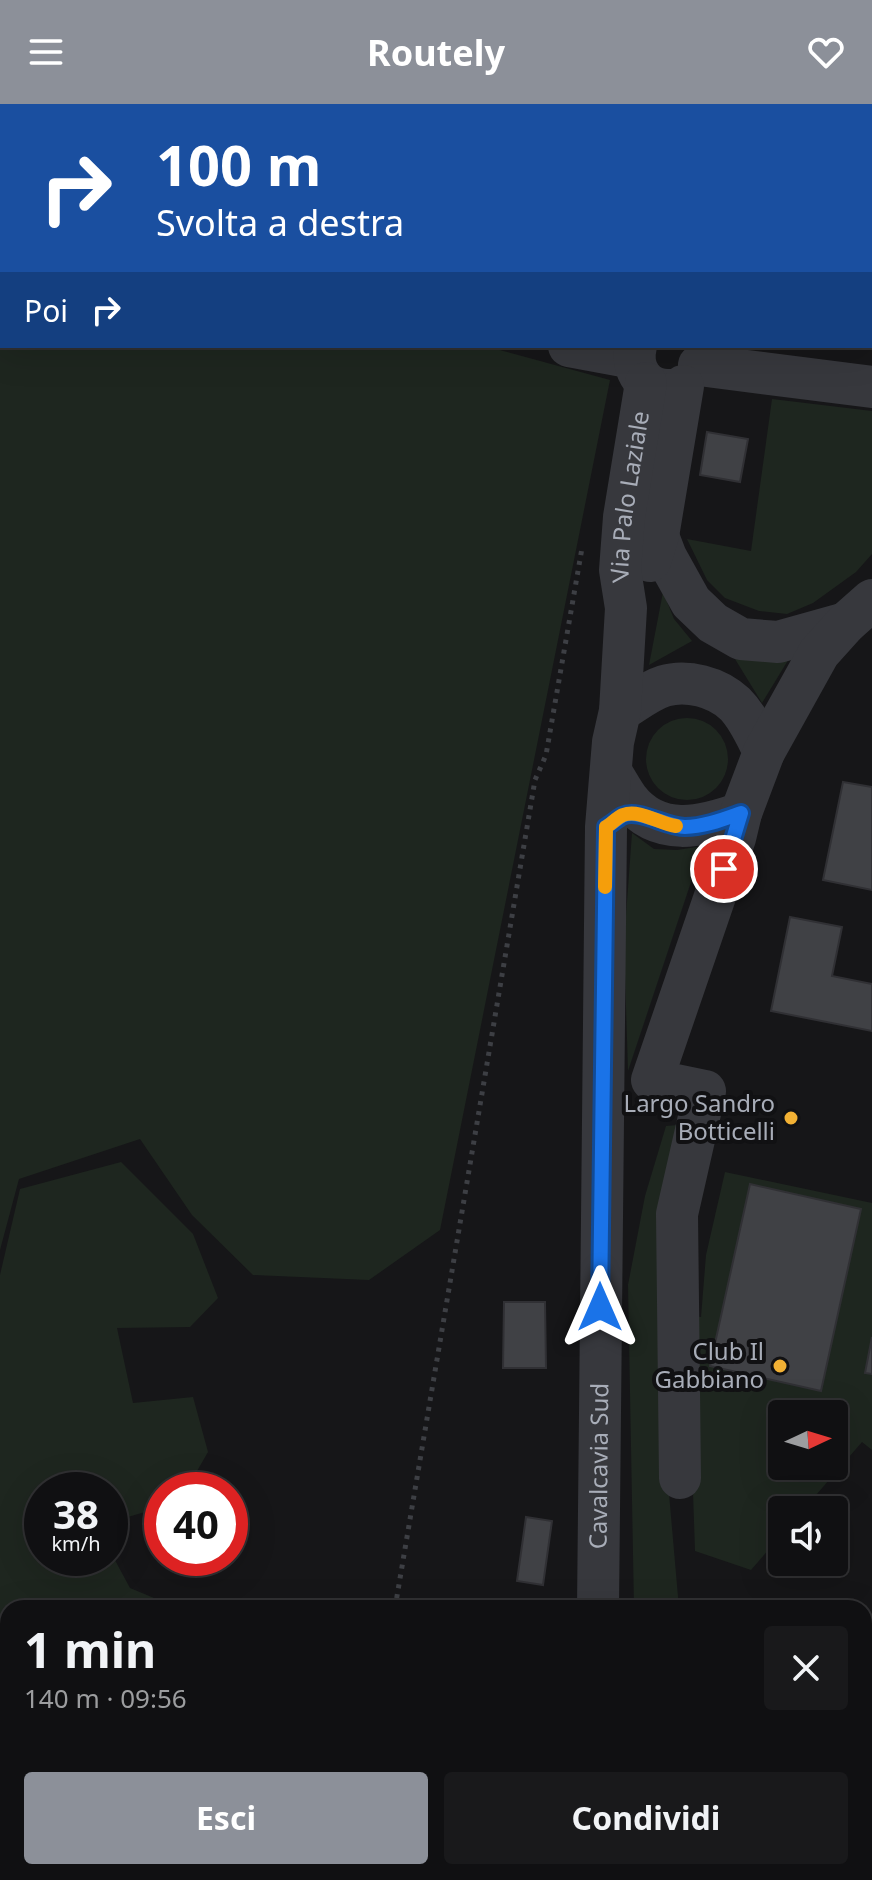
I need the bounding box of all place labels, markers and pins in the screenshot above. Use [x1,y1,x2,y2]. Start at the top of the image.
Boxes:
pin [690,835,758,903]
place label: Largo Sandro Botticelli [624,1086,775,1147]
marker: Largo Sandro Botticelli [782,1109,800,1127]
place label: Club Il Gabbiano [655,1334,764,1395]
marker: Club Il Gabbiano [771,1357,789,1375]

